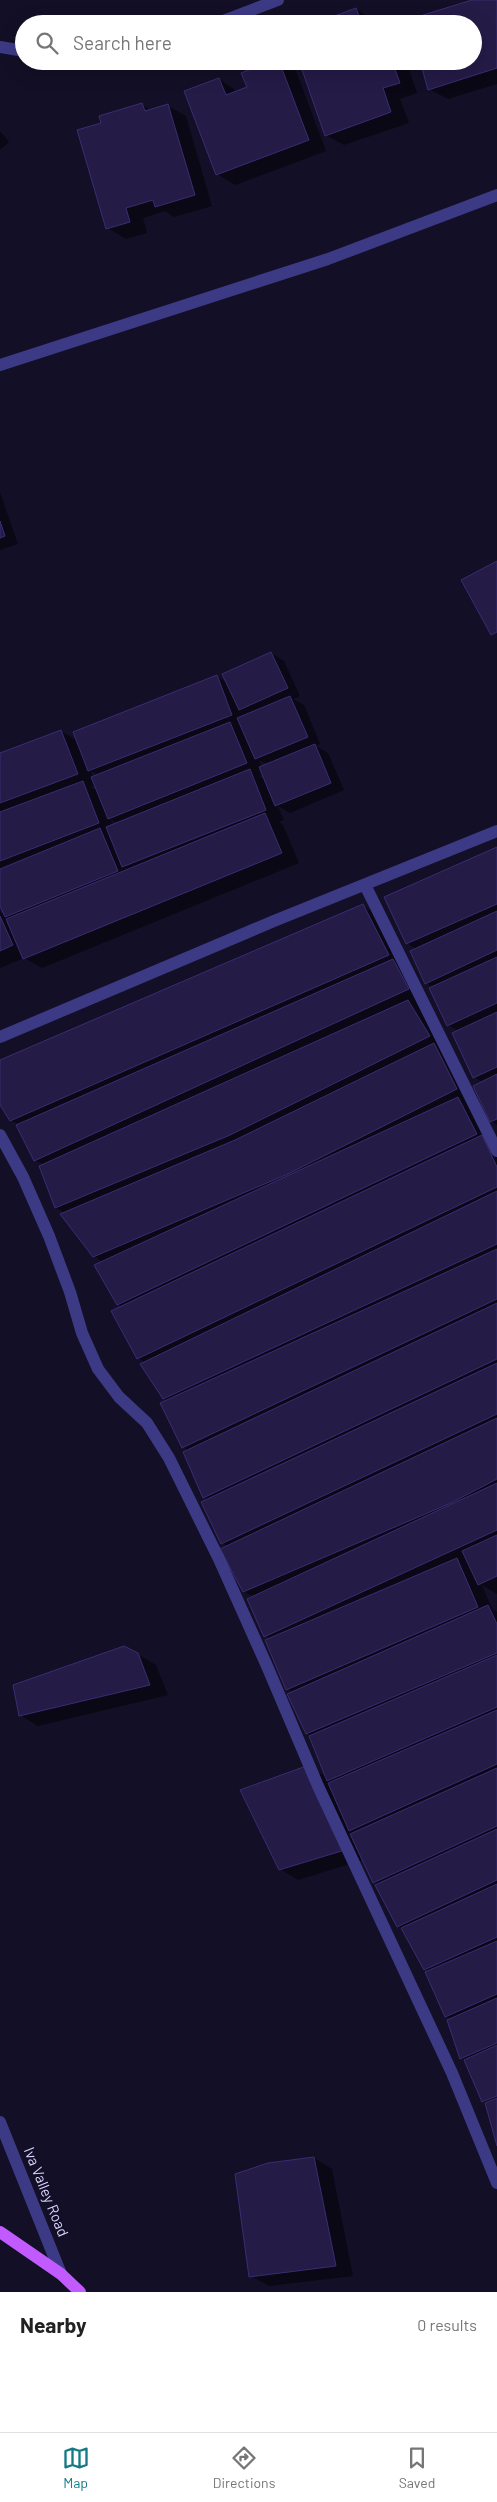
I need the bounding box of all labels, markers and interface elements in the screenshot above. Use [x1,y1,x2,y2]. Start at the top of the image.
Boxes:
search box [15,15,482,70]
icon: search [33,29,61,57]
text: Search here [73,31,172,54]
street label: Iva Valley Road [21,2144,73,2239]
text: Nearby [20,2312,86,2337]
text: 0 results [417,2315,477,2334]
tab: Map [62,2444,90,2491]
tab: Directions [213,2444,275,2491]
tab: Saved [399,2444,435,2491]

